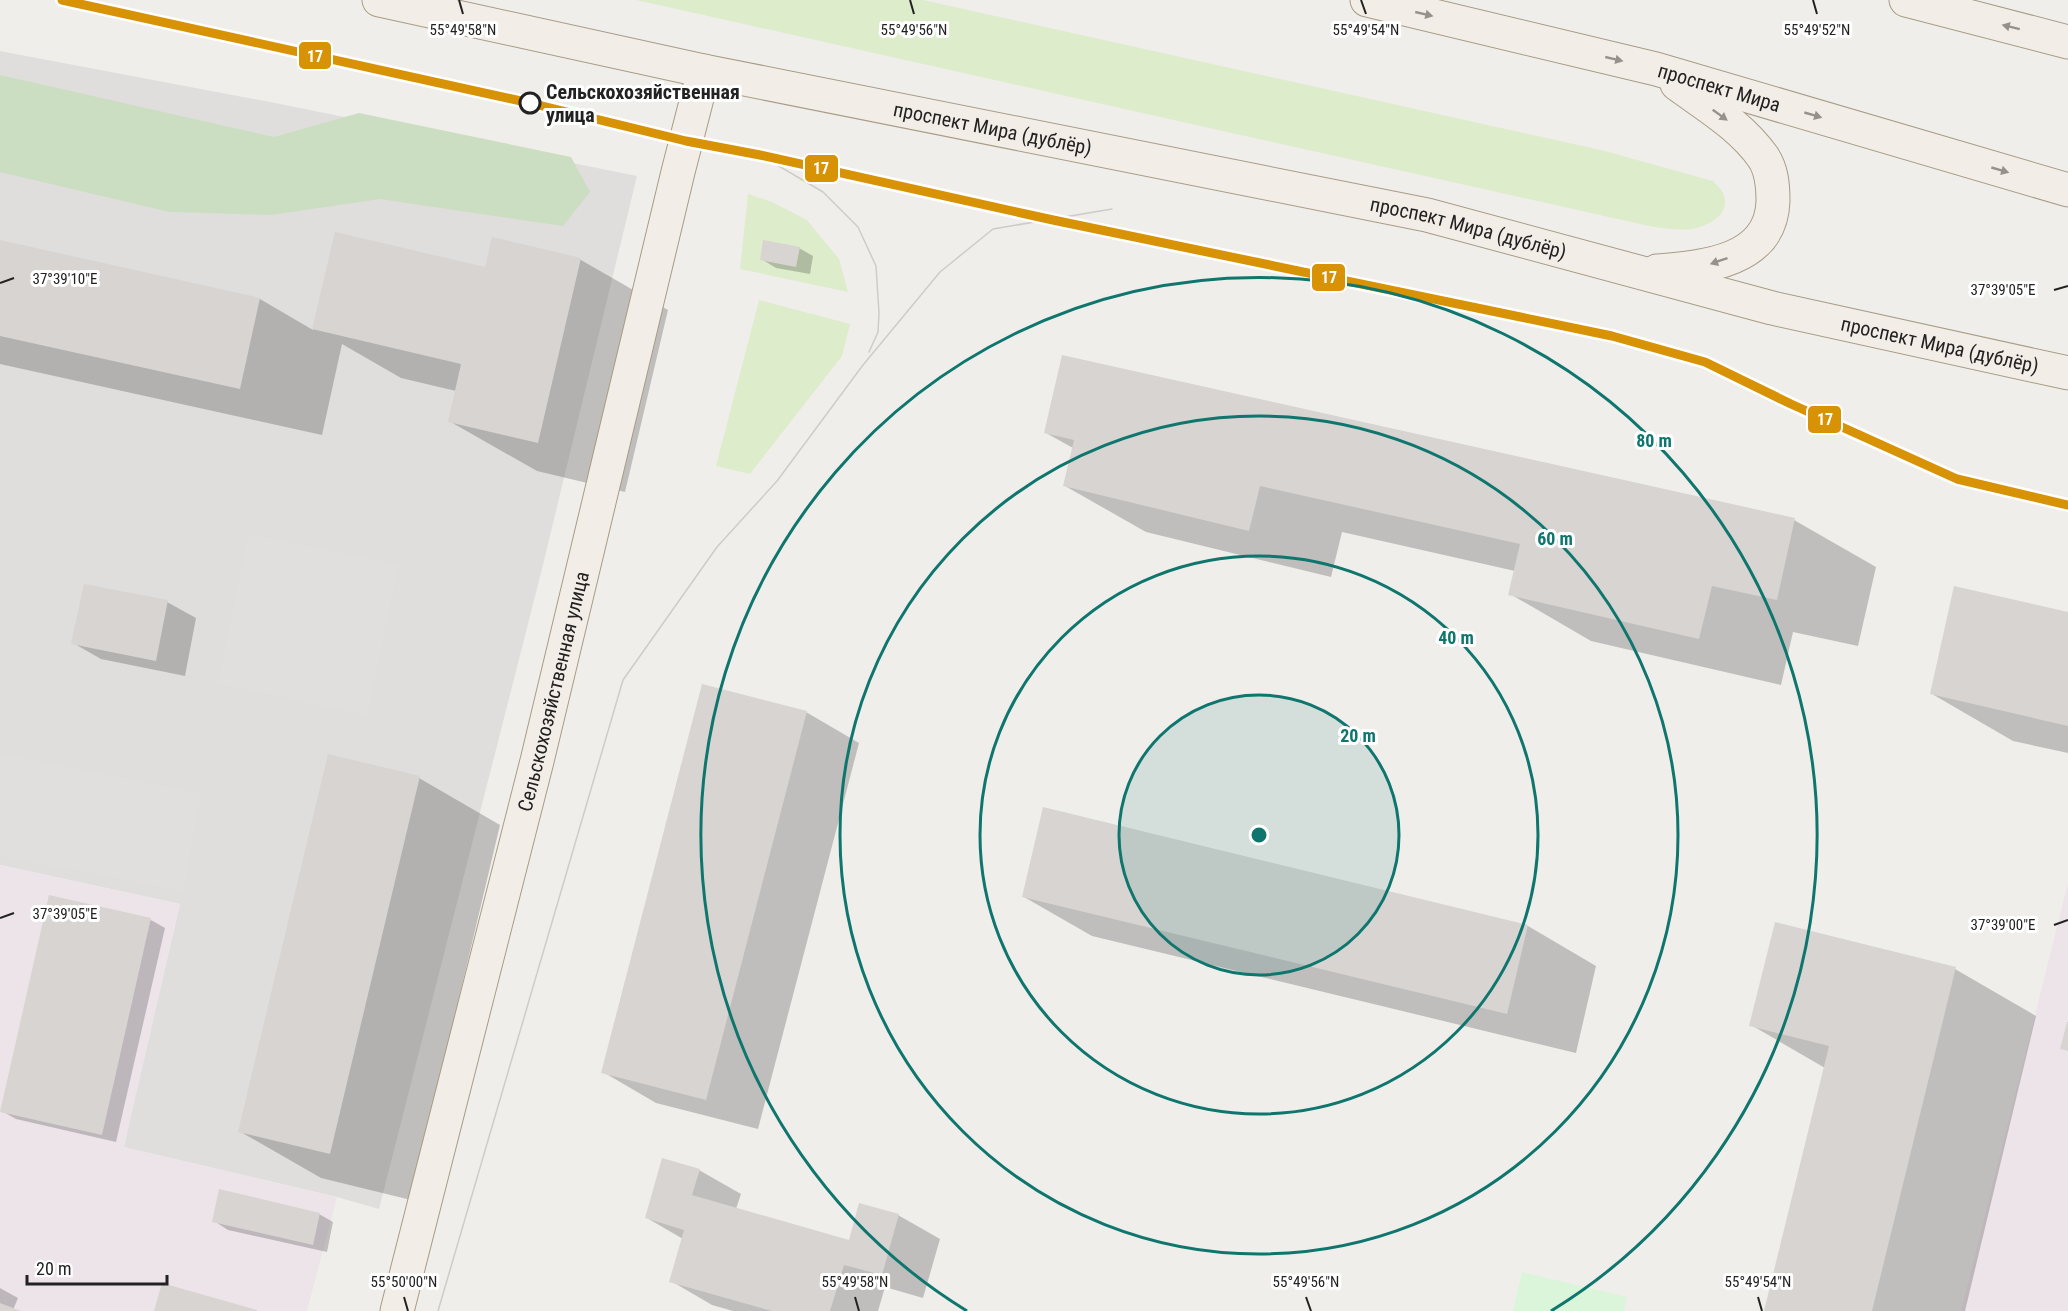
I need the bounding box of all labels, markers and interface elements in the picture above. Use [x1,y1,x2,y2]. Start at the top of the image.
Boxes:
one-way arrow [1415,9,1433,19]
text: 55°49'58"N [430,21,496,39]
text: 55°49'56"N [881,21,947,39]
text: 55°49'54"N [1333,21,1399,39]
text: 55°49'52"N [1784,21,1850,39]
one-way arrow [2002,22,2020,31]
line badge: 17 [298,41,332,70]
text: 17 [307,47,323,66]
one-way arrow [1604,54,1623,64]
street label: проспект Мира [1655,58,1783,117]
place label: Сельскохозяйственная улица [546,80,740,127]
marker: Сельскохозяйственная улица [519,92,541,114]
street label: проспект Мира (дублёр) [891,97,1094,160]
one-way arrow [1712,109,1728,121]
one-way arrow [1804,111,1822,120]
line badge: 17 [804,154,839,183]
text: 17 [813,159,829,178]
one-way arrow [1991,165,2009,175]
street label: проспект Мира (дублёр) [1368,192,1569,264]
one-way arrow [1710,257,1728,267]
line badge: 17 [1311,263,1346,292]
text: 17 [1321,268,1337,287]
text: 37°39'10"E [33,270,97,288]
text: 37°39'05"E [1971,281,2035,299]
street label: проспект Мира (дублёр) [1839,311,2041,378]
line badge: 17 [1807,405,1842,434]
text: 17 [1817,410,1833,429]
text: 80 m [1636,430,1672,451]
text: 60 m [1537,528,1573,549]
street label: Сельскохозяйственная улица [513,569,594,814]
text: 40 m [1438,627,1474,648]
text: 20 m [1340,725,1376,746]
centre of rings [1249,825,1269,845]
text: 37°39'05"E [33,905,97,923]
text: 37°39'00"E [1971,916,2035,934]
scale bar [27,1248,166,1286]
text: 20 m [36,1258,71,1279]
text: 55°50'00"N [371,1273,437,1291]
text: 55°49'58"N [822,1273,888,1291]
text: 55°49'56"N [1273,1273,1339,1291]
text: 55°49'54"N [1725,1273,1791,1291]

